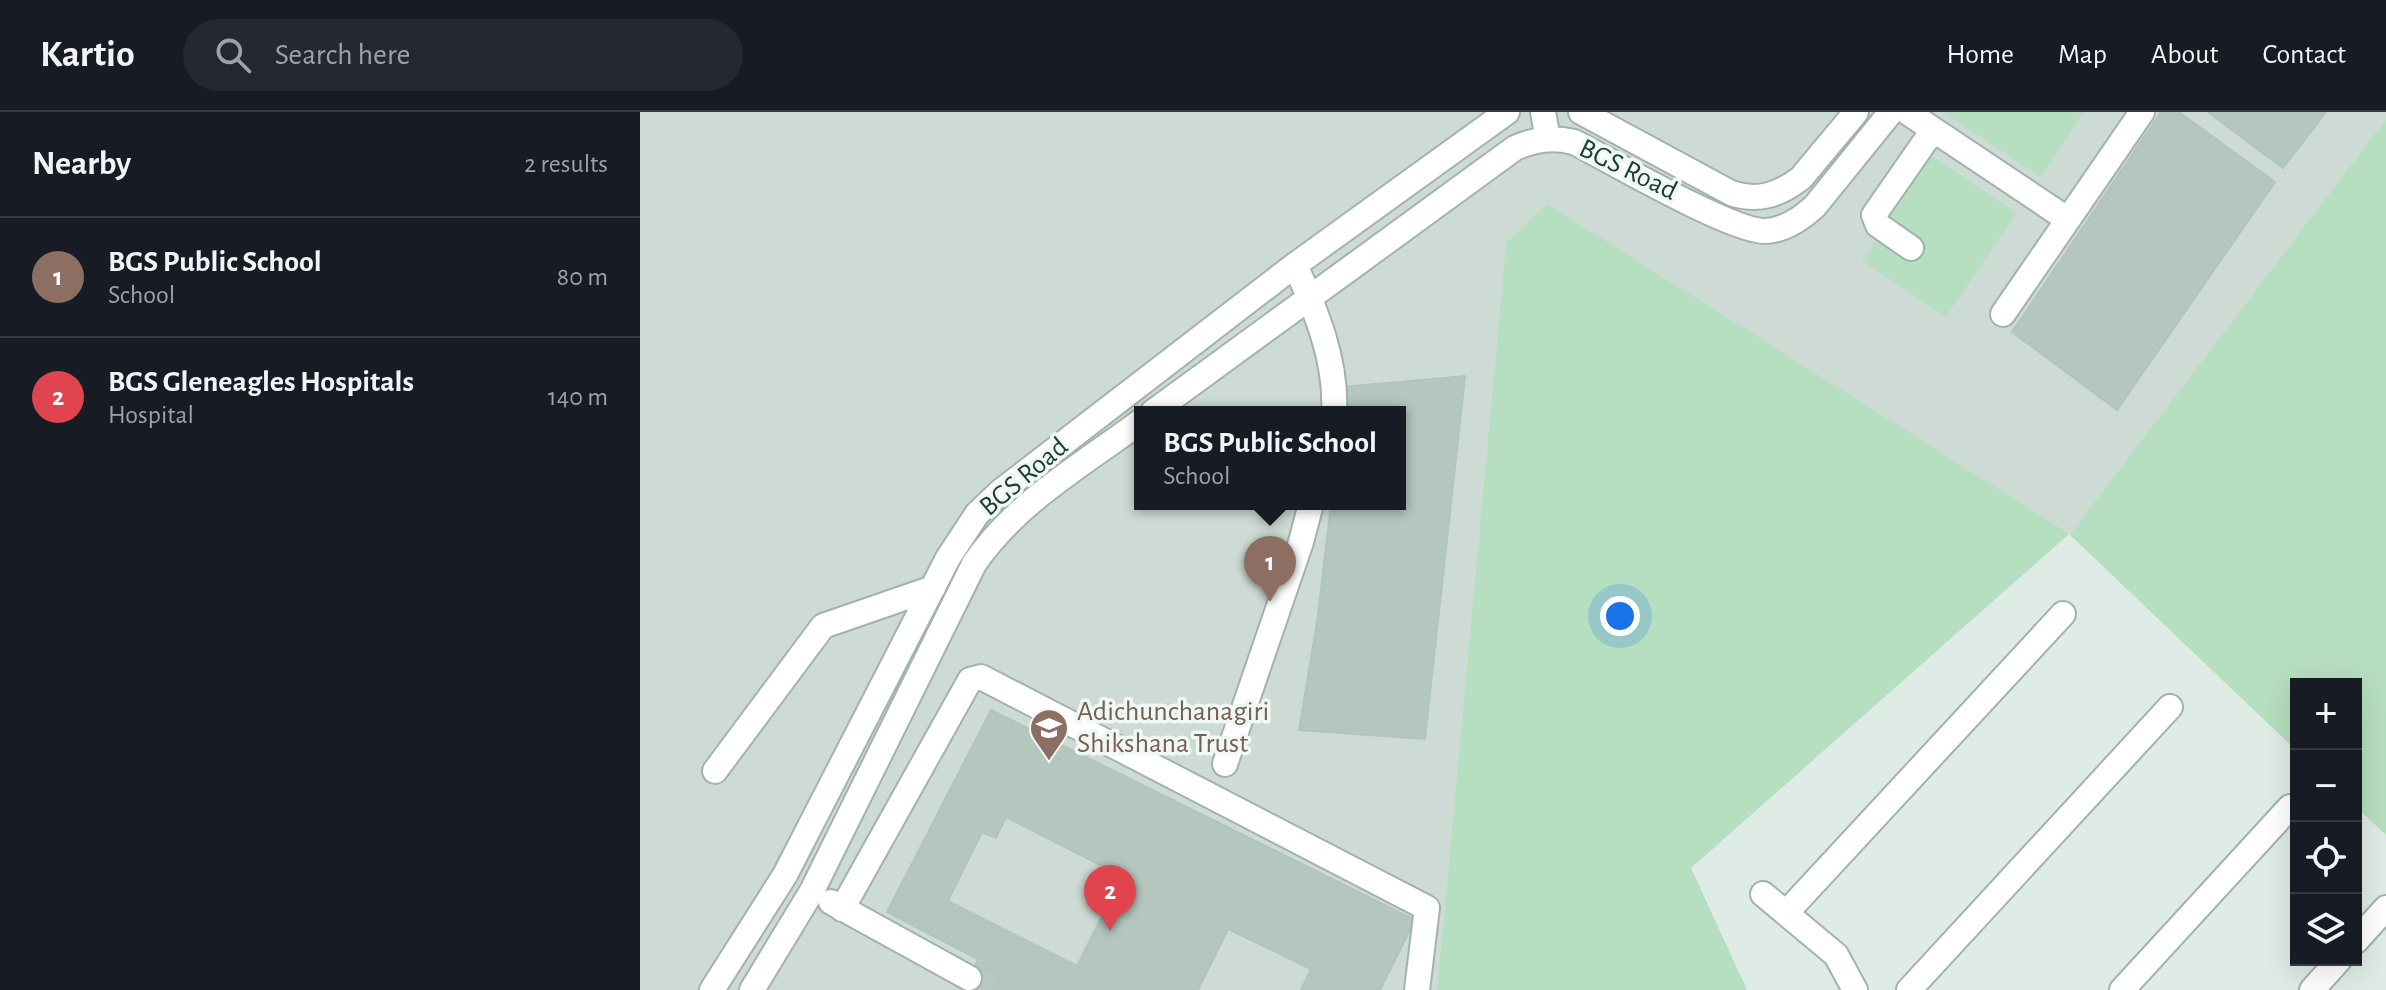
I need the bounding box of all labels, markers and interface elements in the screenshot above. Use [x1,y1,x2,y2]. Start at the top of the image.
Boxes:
search box [183,19,743,91]
icon: search [211,33,255,77]
text: Kartio [40,36,135,74]
text: Search here [275,40,410,70]
text: Home [1947,41,2014,69]
text: Map [2058,41,2107,69]
text: About [2151,41,2219,69]
text: Contact [2263,41,2346,69]
street label: BGS Road [1575,134,1681,206]
text: Nearby [32,147,131,181]
text: 2 results [524,151,608,177]
text: BGS Public School [108,247,322,277]
text: 1 [53,264,63,290]
text: 80 m [557,264,608,290]
text: School [108,282,175,308]
text: BGS Gleneagles Hospitals [108,367,414,397]
text: 2 [52,384,64,410]
text: 140 m [548,384,608,410]
text: Hospital [108,402,194,428]
popup [1134,406,1406,510]
text: BGS Public School [1163,428,1377,458]
street label: BGS Road [975,432,1073,522]
text: School [1163,463,1230,489]
pin: 1 [1244,536,1296,602]
your location [1600,596,1640,636]
map controls [2290,678,2362,966]
button: + [2290,678,2362,750]
place label: Adichunchanagiri Shikshana Trust [1077,698,1269,758]
school or university icon: Adichunchanagiri Shikshana Trust [1028,707,1070,762]
button: − [2290,750,2362,822]
button: locate [2290,822,2362,894]
pin: 2 [1084,865,1136,931]
button: layers [2290,894,2362,966]

